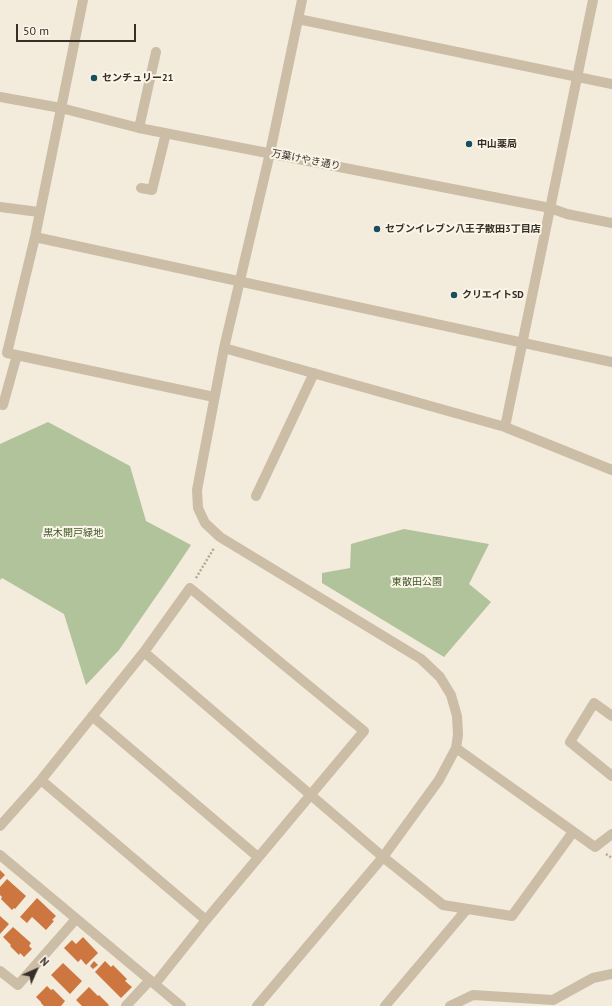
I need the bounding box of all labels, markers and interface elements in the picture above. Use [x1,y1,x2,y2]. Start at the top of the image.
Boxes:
scale bar [18,16,138,42]
text: 50 m [23,23,49,38]
place label: センチュリー21 [102,72,173,84]
marker: センチュリー21 [89,73,99,83]
place label: 中山薬局 [477,138,517,150]
marker: 中山薬局 [464,139,474,149]
street label: 万葉けやき通り [270,147,342,173]
place label: セブンイレブン八王子散田3丁目店 [385,223,541,235]
marker: セブンイレブン八王子散田3丁目店 [372,224,382,234]
place label: クリエイトSD [462,289,524,301]
marker: クリエイトSD [449,290,459,300]
park label: 黒木開戸緑地 [43,527,103,539]
park label: 東散田公園 [392,576,442,588]
north arrow [16,950,56,990]
text: N [37,954,52,969]

